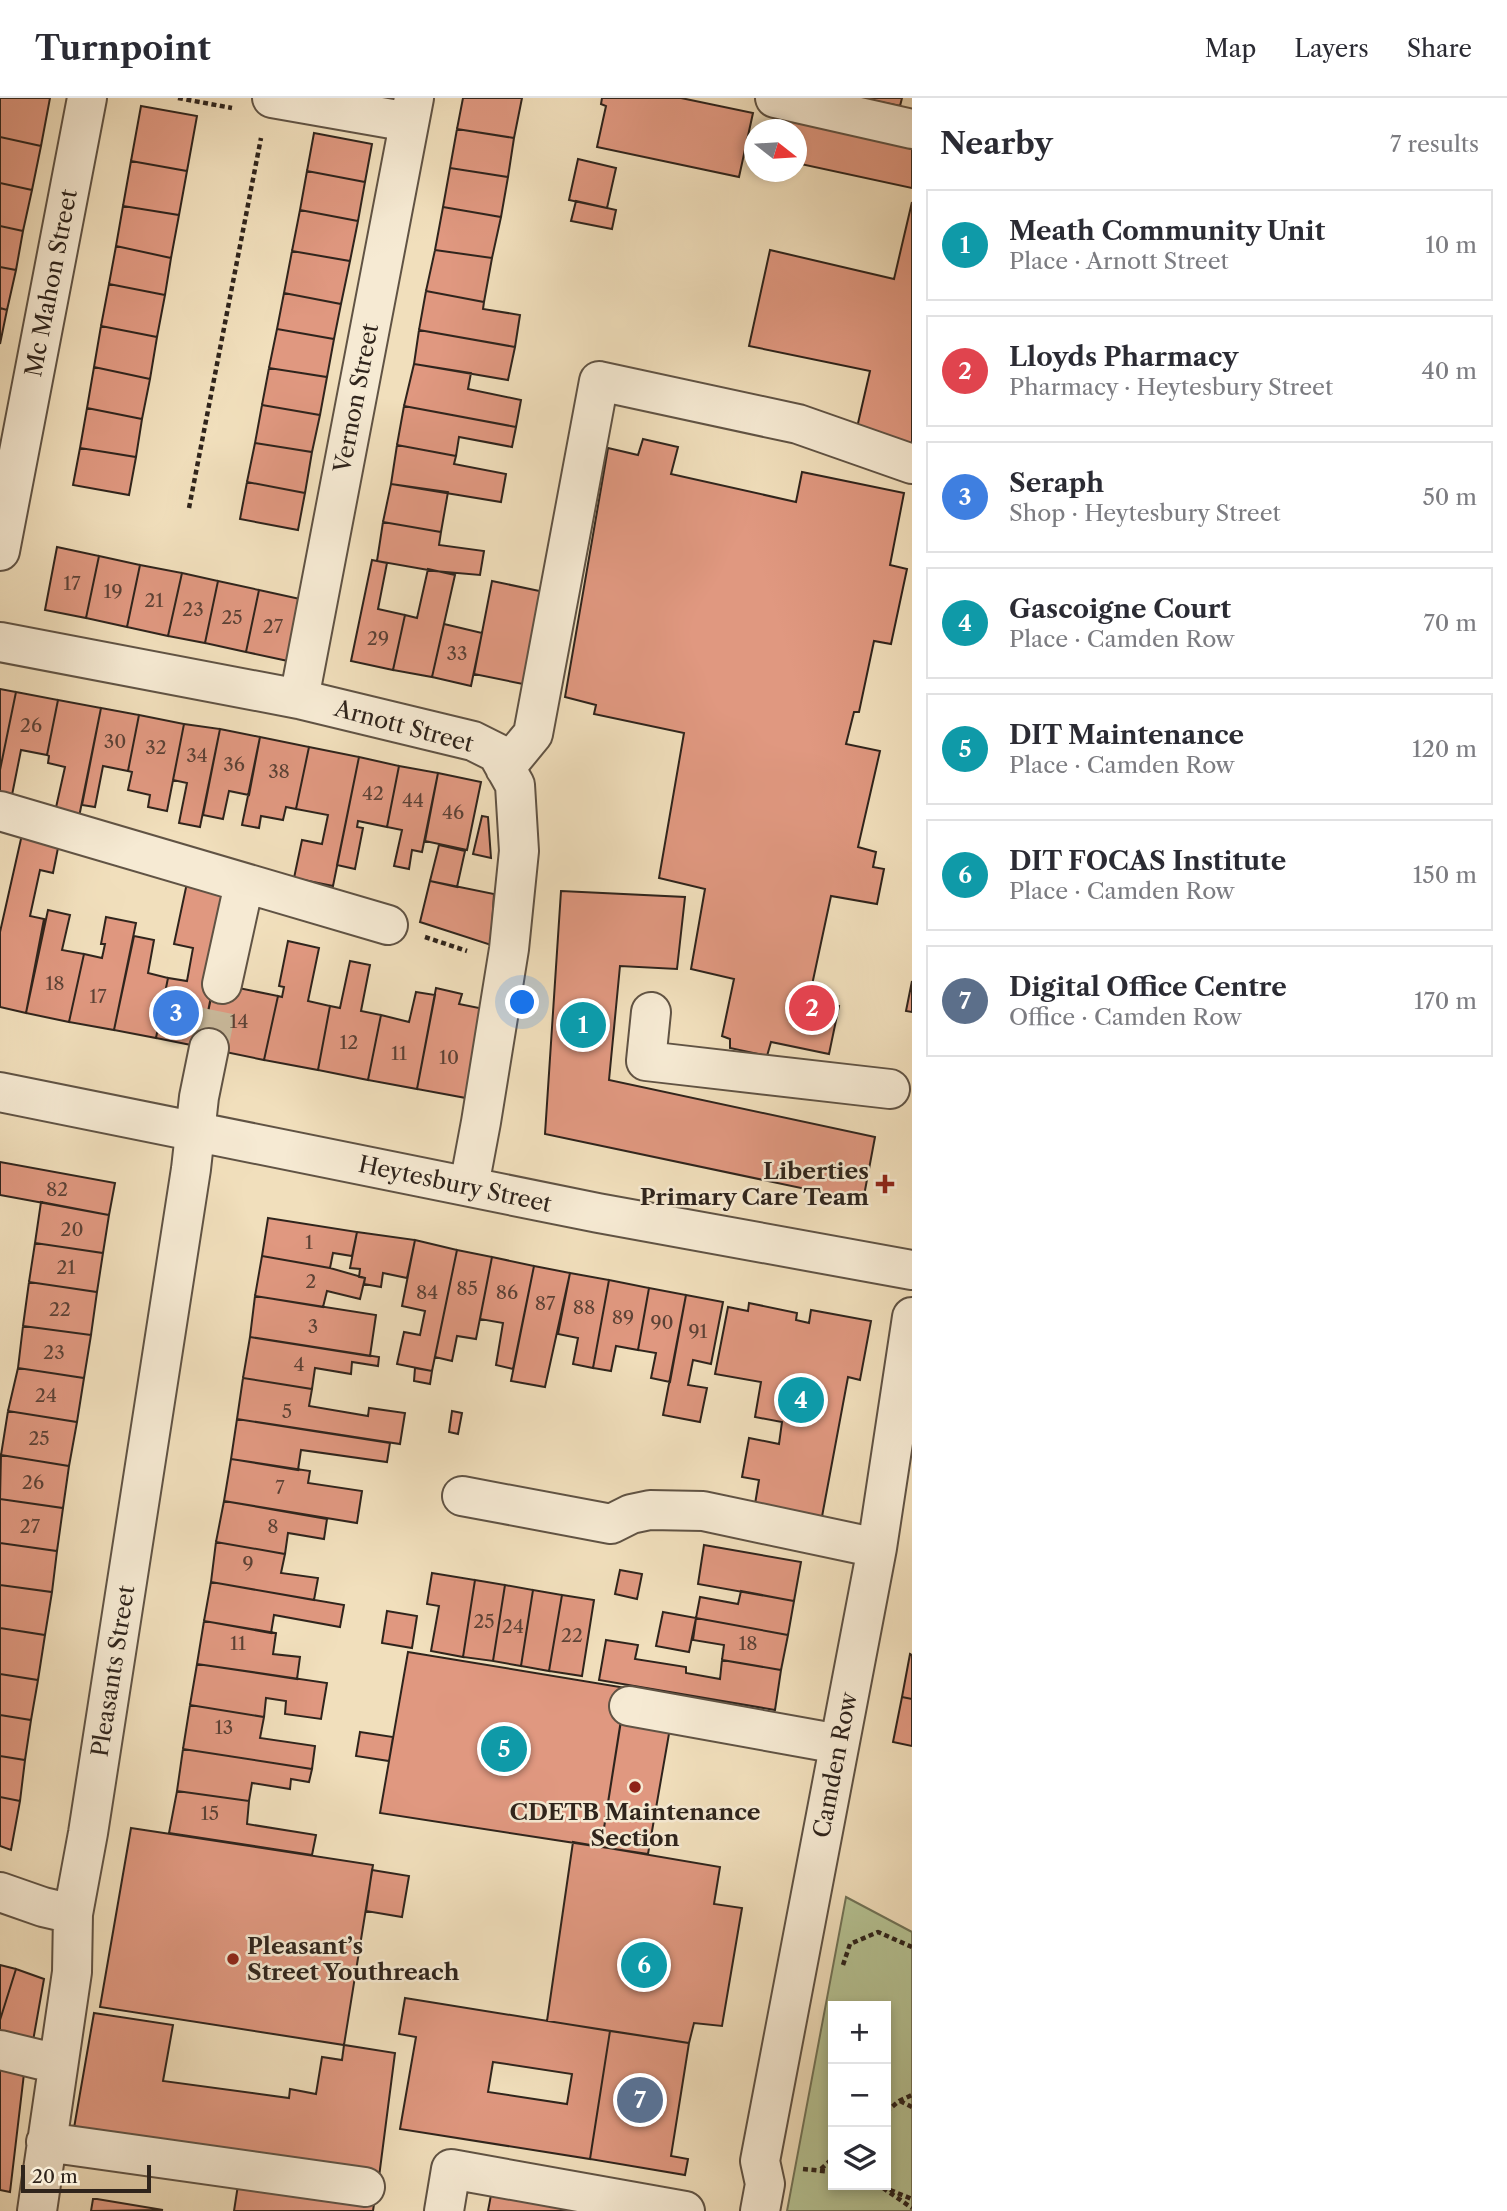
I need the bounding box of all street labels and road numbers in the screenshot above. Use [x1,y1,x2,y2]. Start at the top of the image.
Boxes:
street label: Mc Mahon Street [19,187,83,379]
street label: Vernon Street [328,321,384,476]
street label: Arnott Street [330,694,477,758]
street label: Heytesbury Street [356,1150,554,1218]
street label: Pleasants Street [86,1583,140,1759]
street label: Camden Row [807,1689,863,1840]

